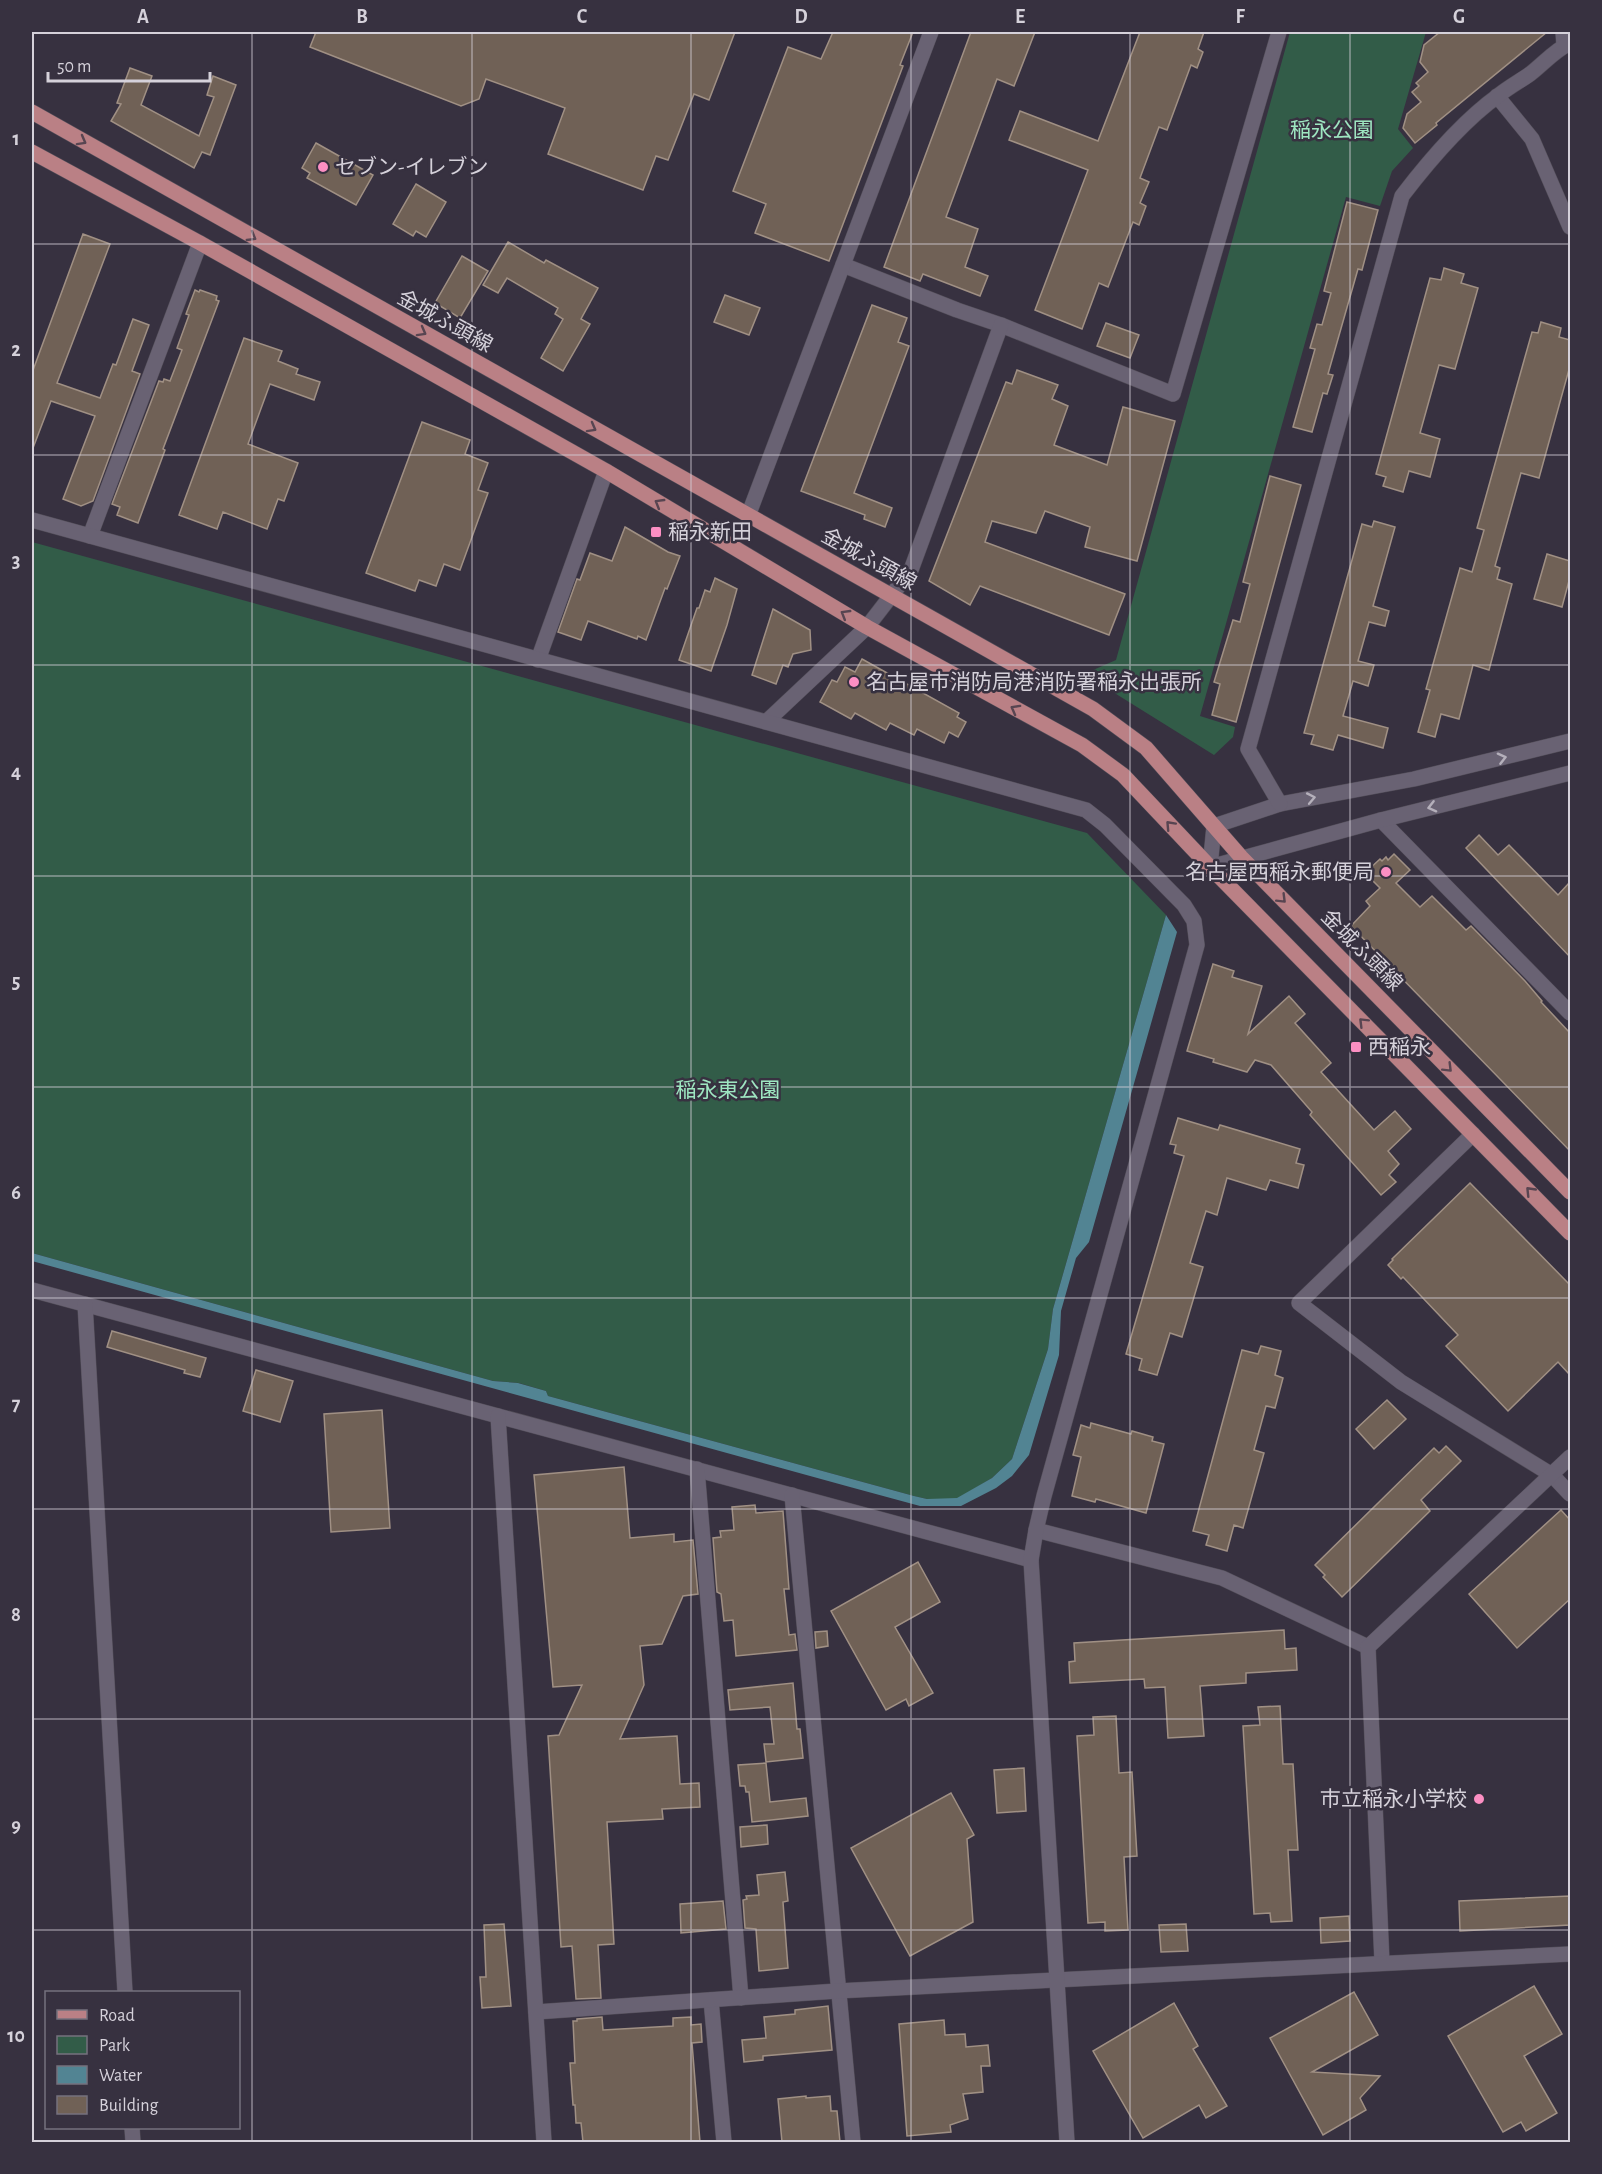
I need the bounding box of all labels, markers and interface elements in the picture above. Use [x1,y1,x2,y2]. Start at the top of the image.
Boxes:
text: A [137,7,149,27]
text: B [356,7,368,27]
text: C [577,7,588,27]
text: D [794,7,808,27]
text: E [1015,7,1025,27]
text: F [1235,7,1245,27]
text: G [1453,7,1465,27]
scale bar [48,45,210,83]
text: 50 m [57,58,91,76]
park label: 稲永公園 [1290,119,1374,141]
text: 1 [12,129,20,149]
one-way arrow [76,134,87,145]
place label: セブン-イレブン [335,155,488,178]
marker: セブン-イレブン [316,160,330,174]
one-way arrow [246,230,256,241]
street label: 金城ふ頭線 [394,286,496,356]
one-way arrow [416,325,426,337]
text: 2 [11,340,21,360]
one-way arrow [586,421,596,432]
one-way arrow [655,499,665,510]
place label: 稲永新田 [668,521,752,543]
street label: 金城ふ頭線 [818,524,920,594]
marker: 稲永新田 [649,525,663,539]
text: 3 [12,551,20,571]
one-way arrow [841,609,851,621]
place label: 名古屋市消防局港消防署稲永出張所 [866,671,1202,693]
marker: 名古屋市消防局港消防署稲永出張所 [847,675,861,689]
one-way arrow [1011,704,1022,716]
one-way arrow [1496,752,1506,765]
text: 4 [11,762,21,782]
one-way arrow [1306,792,1316,805]
one-way arrow [1427,800,1437,813]
one-way arrow [1166,821,1177,831]
place label: 名古屋西稲永郵便局 [1185,861,1374,883]
marker: 名古屋西稲永郵便局 [1379,865,1393,879]
one-way arrow [1275,891,1286,902]
street label: 金城ふ頭線 [1317,905,1407,995]
text: 5 [12,972,20,992]
one-way arrow [1360,1019,1371,1030]
place label: 西稲永 [1368,1036,1431,1058]
marker: 西稲永 [1349,1040,1363,1054]
one-way arrow [1442,1061,1452,1072]
park label: 稲永東公園 [676,1079,781,1101]
text: 6 [11,1183,21,1203]
one-way arrow [1526,1188,1537,1199]
text: 7 [12,1394,21,1414]
text: 8 [11,1605,21,1625]
place label: 市立稲永小学校 [1320,1788,1467,1810]
marker: 市立稲永小学校 [1472,1792,1486,1806]
text: 9 [11,1816,21,1836]
legend [45,1991,240,2129]
text: Road [99,2007,135,2025]
text: 10 [7,2026,25,2046]
text: Park [99,2037,131,2055]
text: Water [99,2067,142,2085]
text: Building [99,2097,159,2115]

